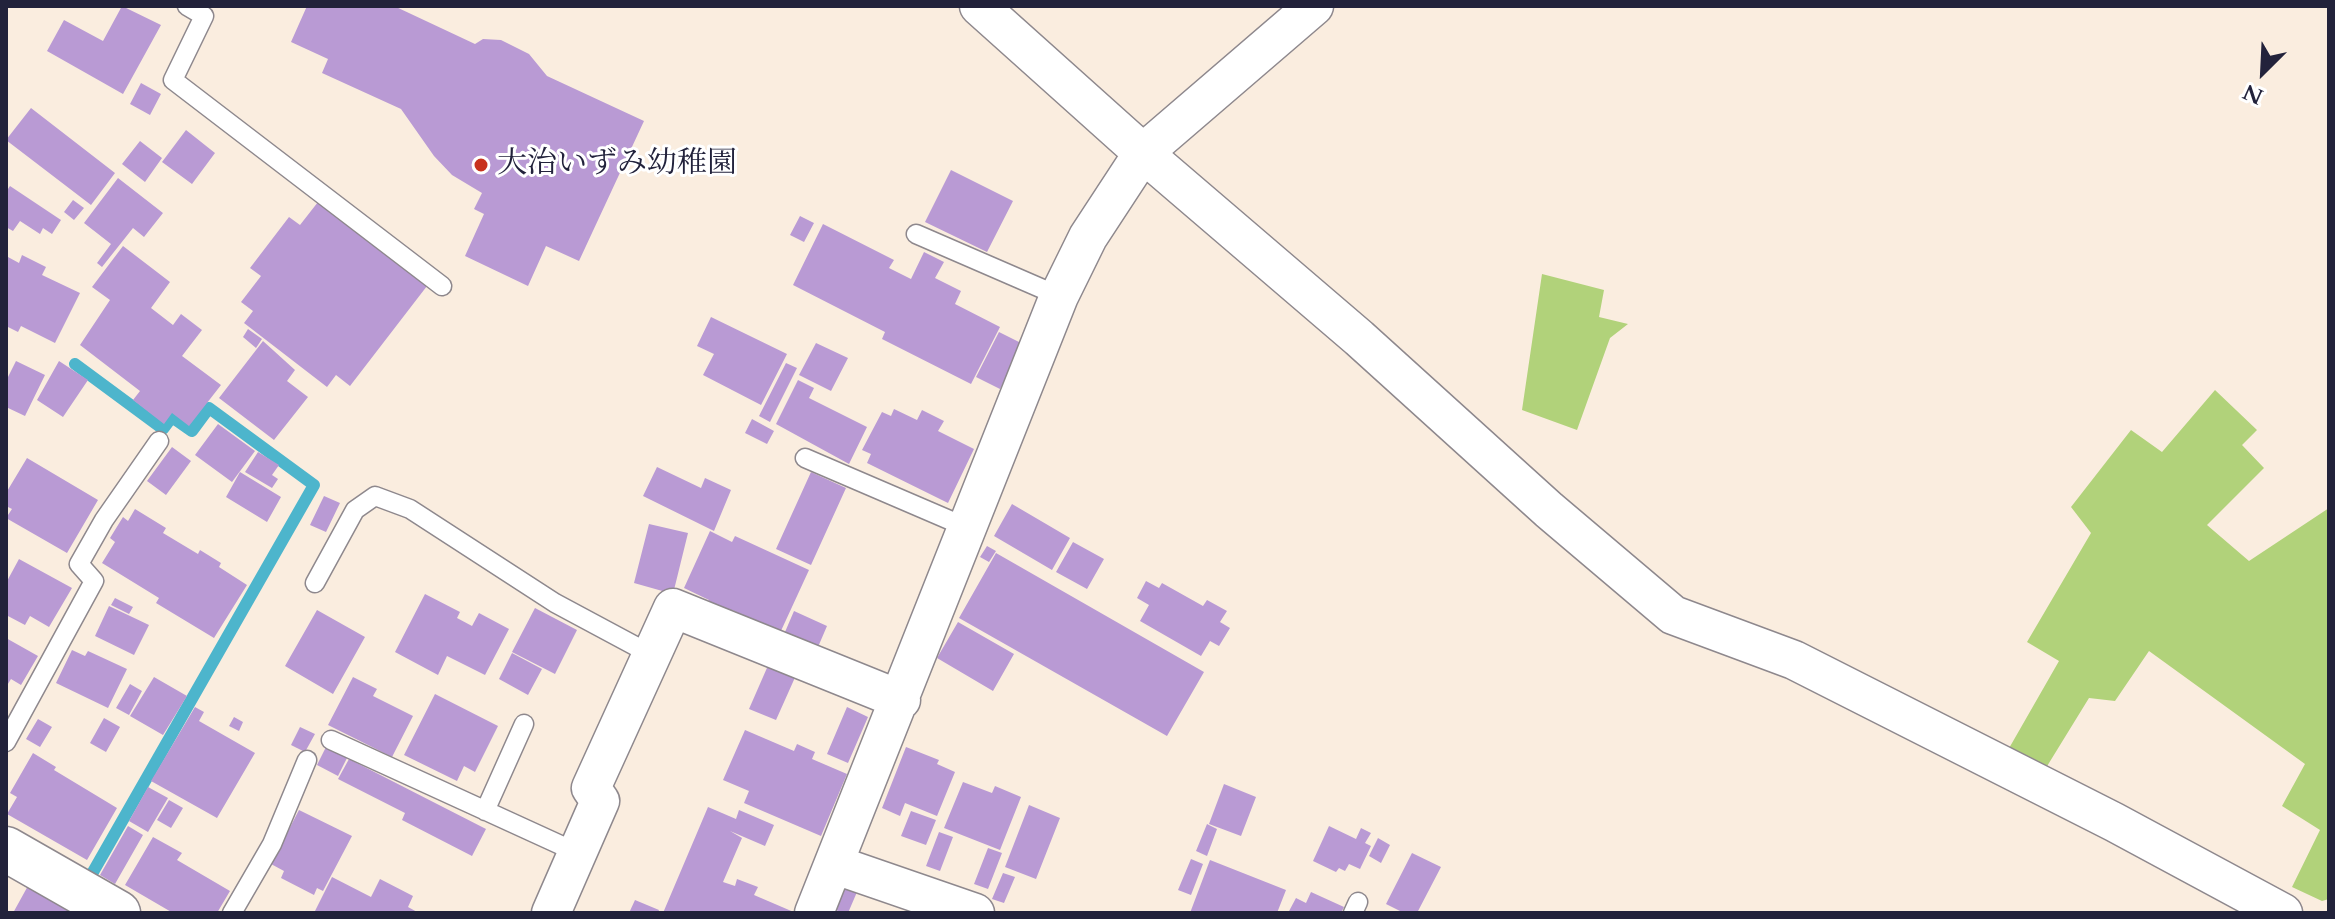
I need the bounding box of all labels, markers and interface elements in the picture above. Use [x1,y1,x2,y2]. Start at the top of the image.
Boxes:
north arrow [2223,32,2303,112]
text: N [2238,76,2268,112]
place label: 大治いずみ幼稚園 [497,147,737,183]
marker: 大治いずみ幼稚園 [472,156,490,174]

